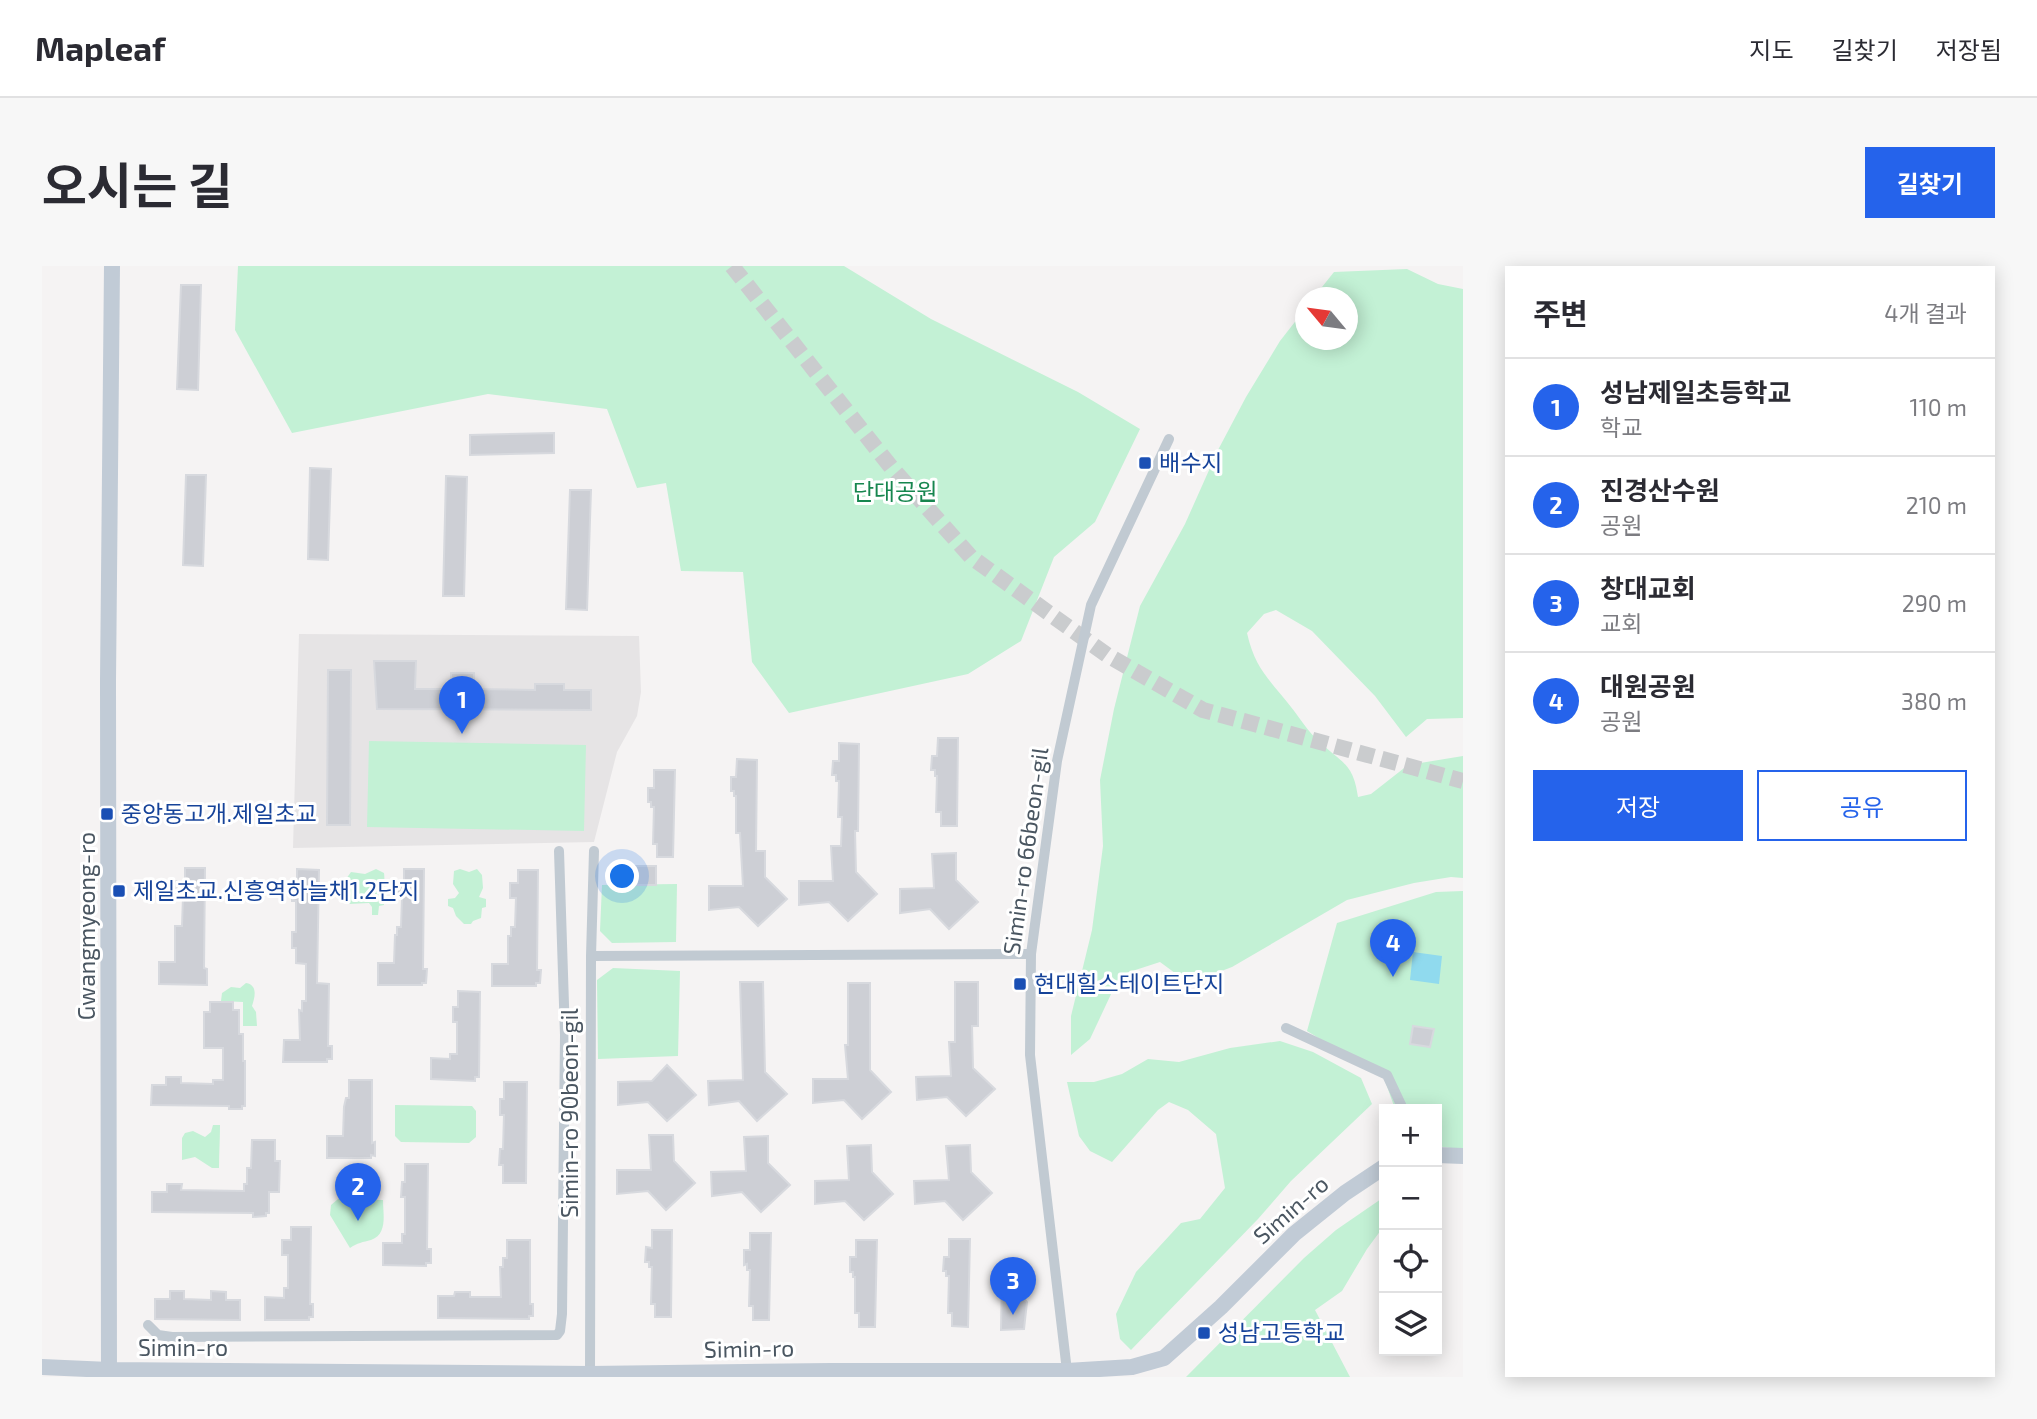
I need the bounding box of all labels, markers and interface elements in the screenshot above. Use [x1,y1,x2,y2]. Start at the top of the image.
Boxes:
text: Mapleaf [35,28,165,68]
text: 지도 [1749,35,1794,64]
text: 길찾기 [1832,35,1898,64]
text: 저장됨 [1936,35,2002,64]
button: 길찾기 [1865,147,1995,218]
text: 오시는 길 [42,155,233,214]
north arrow [1295,287,1358,350]
text: 주변 [1533,295,1588,331]
text: 4개 결과 [1884,299,1967,327]
text: 성남제일초등학교 [1600,376,1791,407]
text: 1 [1551,393,1561,421]
text: 110 m [1910,393,1967,421]
text: 학교 [1600,413,1642,441]
place label: 배수지 [1159,448,1222,476]
marker: 배수지 [1137,455,1153,471]
text: 진경산수원 [1600,474,1720,505]
park label: 단대공원 [853,477,937,505]
text: 2 [1549,491,1563,519]
text: 210 m [1906,491,1967,519]
text: 공원 [1600,511,1642,539]
text: 창대교회 [1600,572,1696,603]
text: 3 [1549,589,1563,617]
text: 290 m [1902,589,1967,617]
text: 교회 [1600,609,1642,637]
text: 대원공원 [1600,670,1696,701]
pin: 1 [439,676,485,734]
text: 4 [1549,687,1563,715]
text: 380 m [1901,687,1967,715]
text: 공원 [1600,707,1642,735]
street label: Simin-ro 66beon-gil [997,745,1053,956]
button: 저장 [1533,770,1743,841]
button: 공유 [1757,770,1967,841]
place label: 중앙동고개.제일초교 [121,799,317,827]
marker: 중앙동고개.제일초교 [99,806,115,822]
street label: Gwangmyeong-ro [72,832,100,1020]
your location [605,859,639,893]
place label: 제일초교.신흥역하늘채1.2단지 [133,876,420,904]
marker: 제일초교.신흥역하늘채1.2단지 [111,883,127,899]
pin: 4 [1370,919,1416,977]
place label: 현대힐스테이트단지 [1034,969,1224,997]
marker: 현대힐스테이트단지 [1012,976,1028,992]
street label: Simin-ro 90beon-gil [555,1008,583,1218]
map controls [1379,1104,1442,1356]
button: + [1379,1104,1442,1167]
pin: 2 [335,1163,381,1221]
button: − [1379,1167,1442,1230]
street label: Simin-ro [1247,1169,1334,1249]
button: locate [1379,1230,1442,1293]
pin: 3 [990,1257,1036,1315]
button: layers [1379,1293,1442,1356]
place label: 성남고등학교 [1218,1318,1345,1346]
marker: 성남고등학교 [1196,1325,1212,1341]
street label: Simin-ro [138,1333,228,1361]
street label: Simin-ro [704,1333,794,1363]

